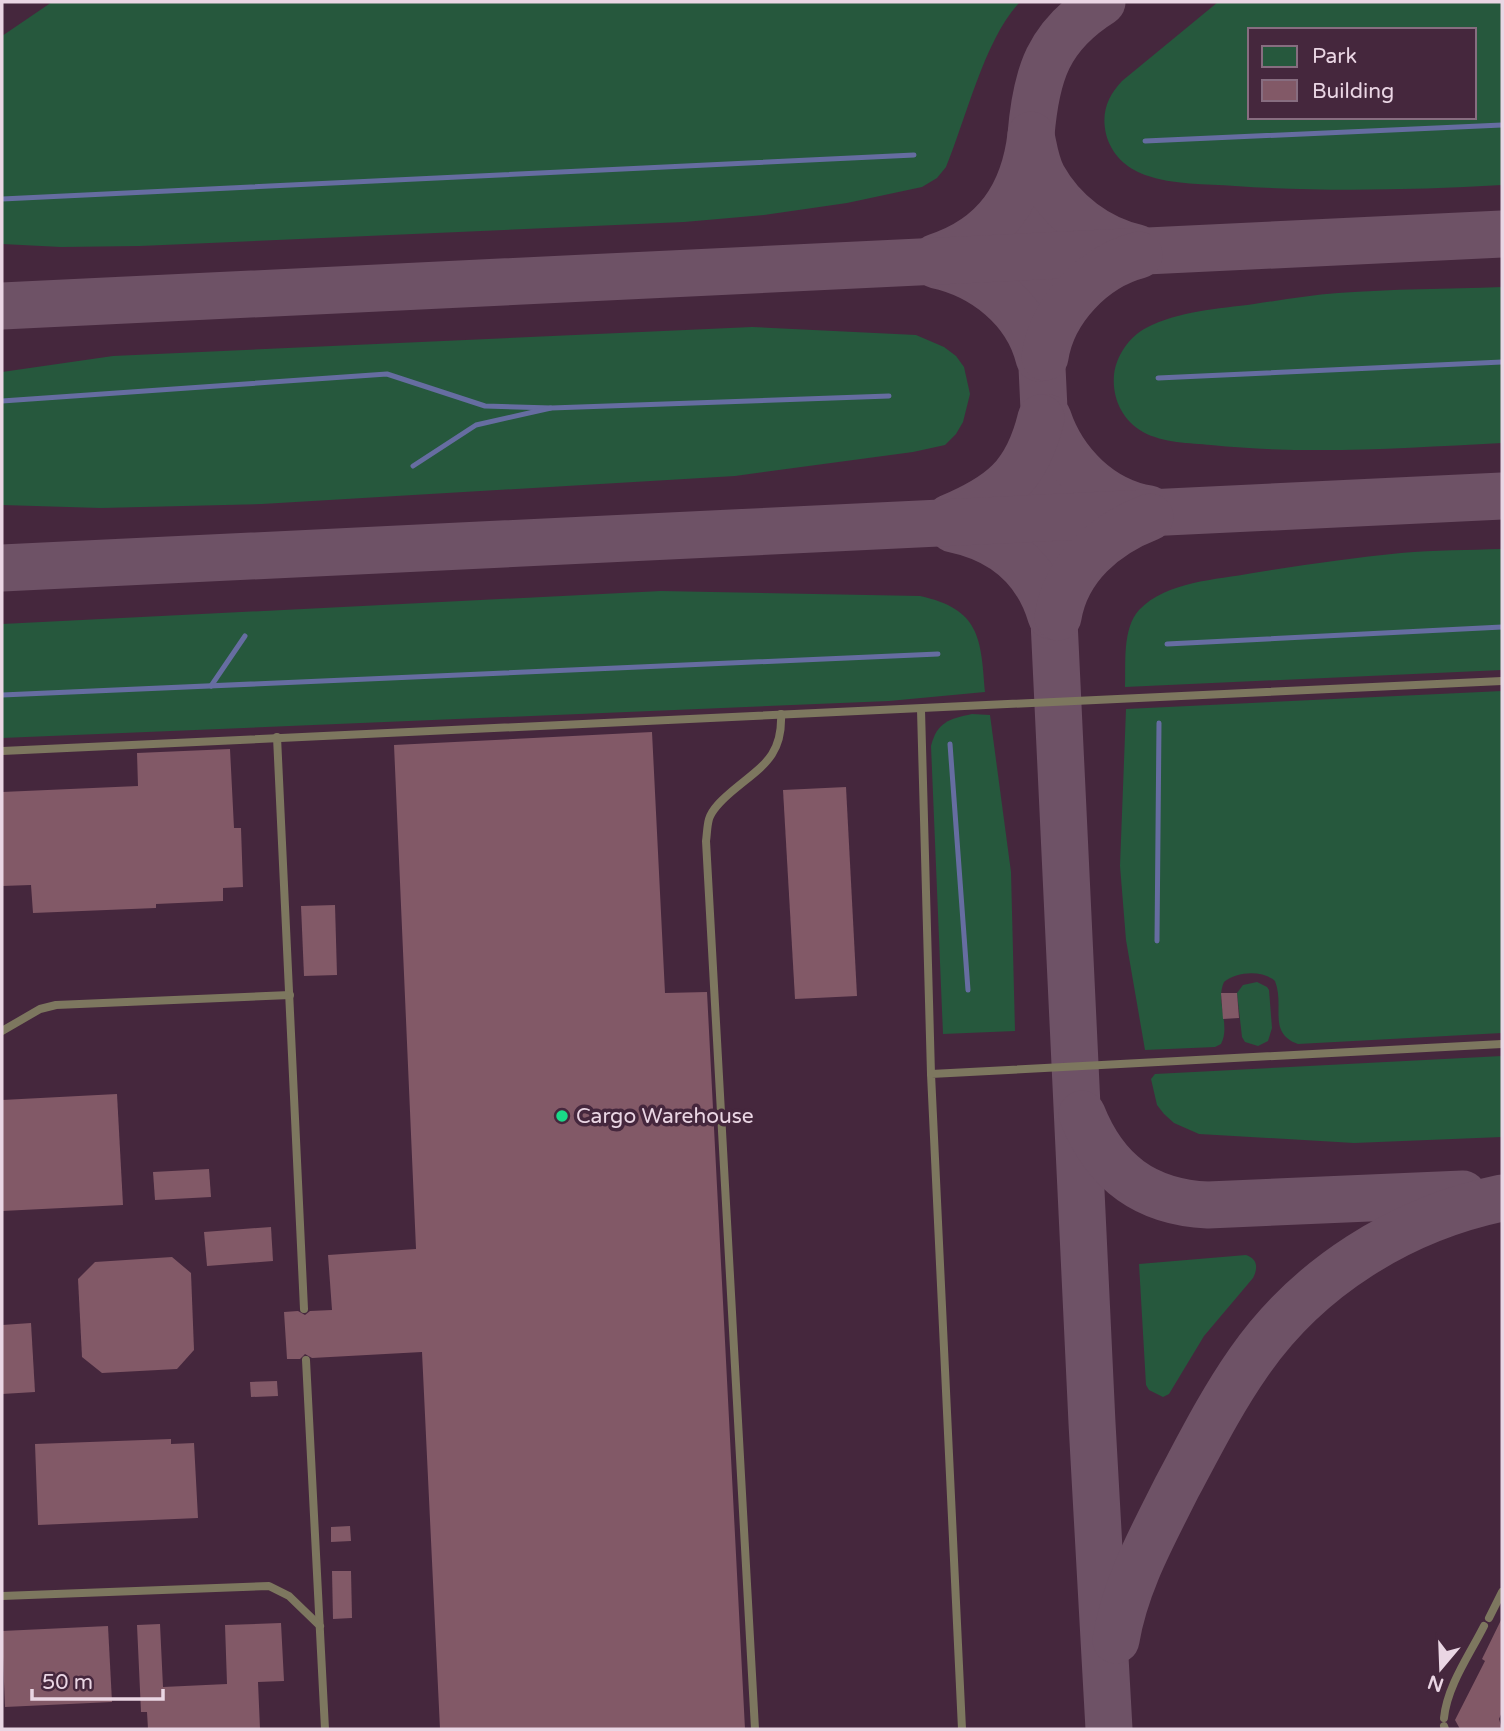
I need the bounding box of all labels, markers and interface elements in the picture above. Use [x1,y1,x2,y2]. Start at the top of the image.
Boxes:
legend [1248,28,1476,119]
text: Park [1312,44,1357,69]
text: Building [1312,79,1394,104]
place label: Cargo Warehouse [576,1104,754,1129]
marker: Cargo Warehouse [554,1108,570,1124]
north arrow [1406,1633,1476,1703]
scale bar [32,1658,163,1702]
text: 50 m [42,1670,93,1695]
text: N [1425,1670,1447,1696]

